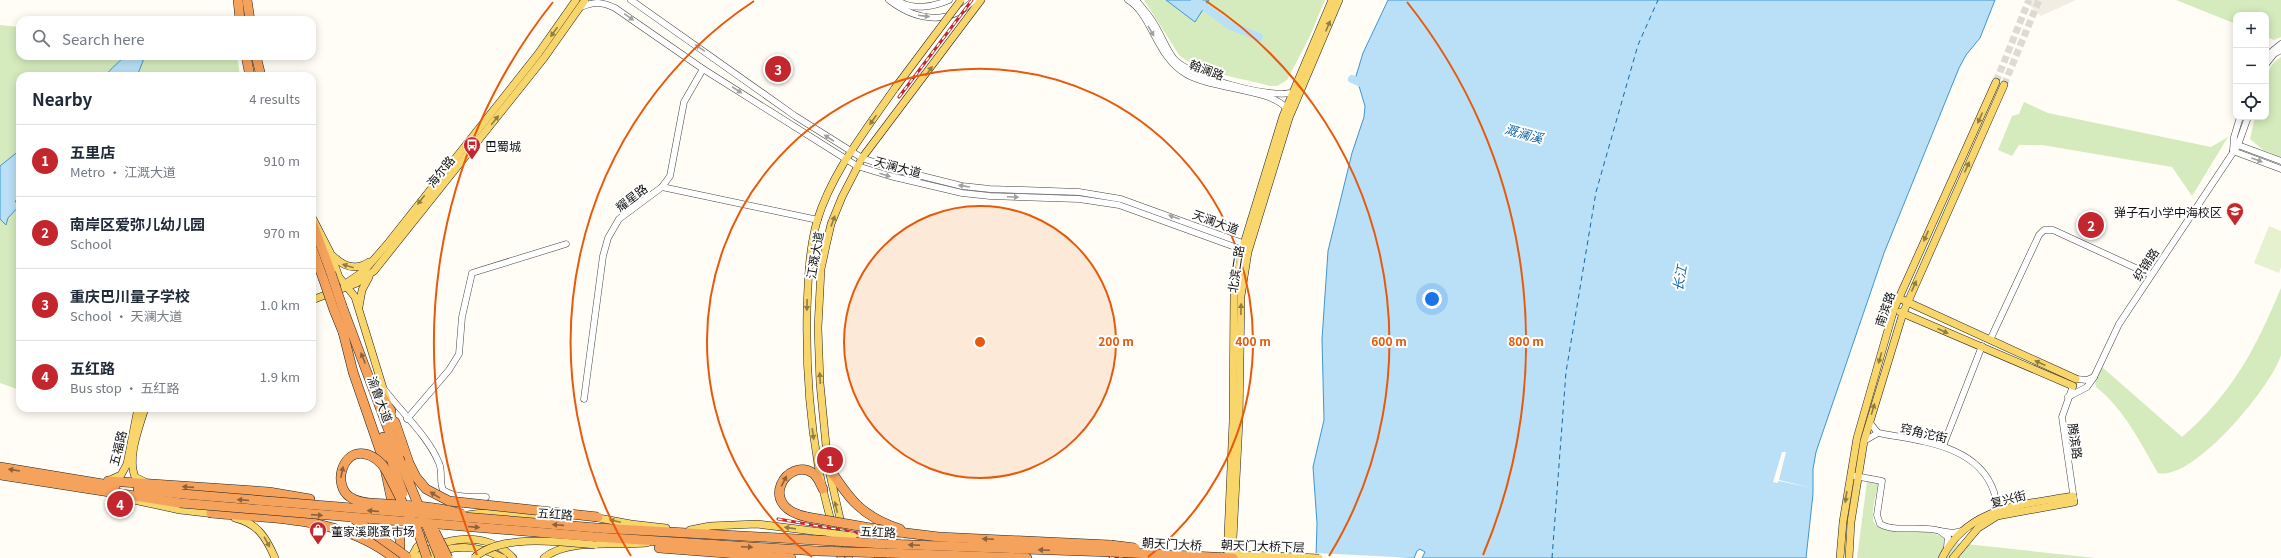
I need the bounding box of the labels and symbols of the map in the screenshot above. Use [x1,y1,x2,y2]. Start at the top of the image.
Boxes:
one-way arrow [624,13,634,21]
one-way arrow [918,13,930,19]
one-way arrow [1326,19,1332,31]
one-way arrow [1148,25,1155,37]
one-way arrow [550,27,558,37]
one-way arrow [694,44,705,52]
pin: 3 [765,54,791,84]
street label: 翰澜路 [1187,55,1227,83]
one-way arrow [924,66,932,76]
one-way arrow [732,86,742,94]
one-way arrow [1977,112,1983,124]
one-way arrow [490,115,499,126]
one-way arrow [869,115,877,126]
water label: 溉澜溪 [1503,119,1547,148]
bus stop icon: 巴蜀城 [462,135,482,160]
one-way arrow [823,135,835,142]
place label: 巴蜀城 [485,137,521,154]
street label: 海尔路 [422,152,458,190]
street label: 天澜大道 [873,152,923,180]
one-way arrow [2251,158,2263,164]
one-way arrow [1964,162,1970,173]
one-way arrow [880,172,892,178]
street label: 耀星路 [612,179,650,215]
one-way arrow [958,183,970,189]
one-way arrow [1007,194,1020,200]
one-way arrow [417,195,425,206]
school or university icon: 弹子石小学中海校区 [2225,201,2245,226]
place label: 弹子石小学中海校区 [2114,203,2222,220]
street label: 天澜大道 [1191,205,1241,237]
pin: 2 [2078,210,2104,240]
one-way arrow [1167,214,1179,220]
one-way arrow [830,215,836,227]
street label: 江溉大道 [801,230,827,280]
one-way arrow [1923,231,1929,242]
street label: 北滨二路 [1223,244,1247,294]
street label: 织锦路 [2128,244,2162,284]
one-way arrow [341,262,353,268]
water label: 长江 [1667,262,1691,292]
one-way arrow [1911,280,1917,292]
your location [1422,289,1442,309]
street label: 南滨路 [1870,289,1898,329]
one-way arrow [804,299,811,311]
one-way arrow [1238,302,1244,315]
one-way arrow [1937,328,1948,334]
text: 200 m [1098,332,1134,349]
text: 400 m [1235,332,1271,349]
text: 600 m [1371,332,1407,349]
text: 800 m [1508,332,1544,349]
centre of rings [973,335,987,349]
one-way arrow [360,352,366,364]
one-way arrow [1877,352,1883,364]
one-way arrow [2035,360,2046,366]
one-way arrow [817,371,823,384]
street label: 渝鲁大道 [365,374,397,424]
one-way arrow [1870,403,1876,415]
street label: 窍角沱街 [1899,418,1949,446]
street label: 腾滨路 [2065,422,2087,460]
street label: 五福路 [104,428,130,468]
one-way arrow [810,428,817,440]
pin: 1 [817,445,843,475]
one-way arrow [340,466,346,478]
one-way arrow [8,467,20,473]
one-way arrow [780,476,787,487]
one-way arrow [182,483,194,490]
street label: 复兴街 [1988,485,2028,511]
pin: 4 [107,489,133,519]
one-way arrow [430,491,440,499]
one-way arrow [1843,491,1849,503]
one-way arrow [237,497,249,504]
one-way arrow [833,500,839,513]
street label: 五红路 [536,503,574,523]
one-way arrow [367,508,379,514]
one-way arrow [311,511,323,518]
one-way arrow [609,518,621,524]
shop icon: 董家溪跳蚤市场 [308,520,328,545]
place label: 董家溪跳蚤市场 [331,522,415,539]
one-way arrow [552,522,564,529]
street label: 五红路 [860,522,896,540]
one-way arrow [468,523,480,530]
one-way arrow [784,525,796,531]
street label: 朝天门大桥 [1142,533,1202,553]
street label: 朝天门大桥下层 [1221,535,1305,555]
one-way arrow [982,536,994,543]
one-way arrow [264,537,271,548]
one-way arrow [907,542,920,548]
one-way arrow [740,543,753,550]
one-way arrow [1038,547,1050,554]

